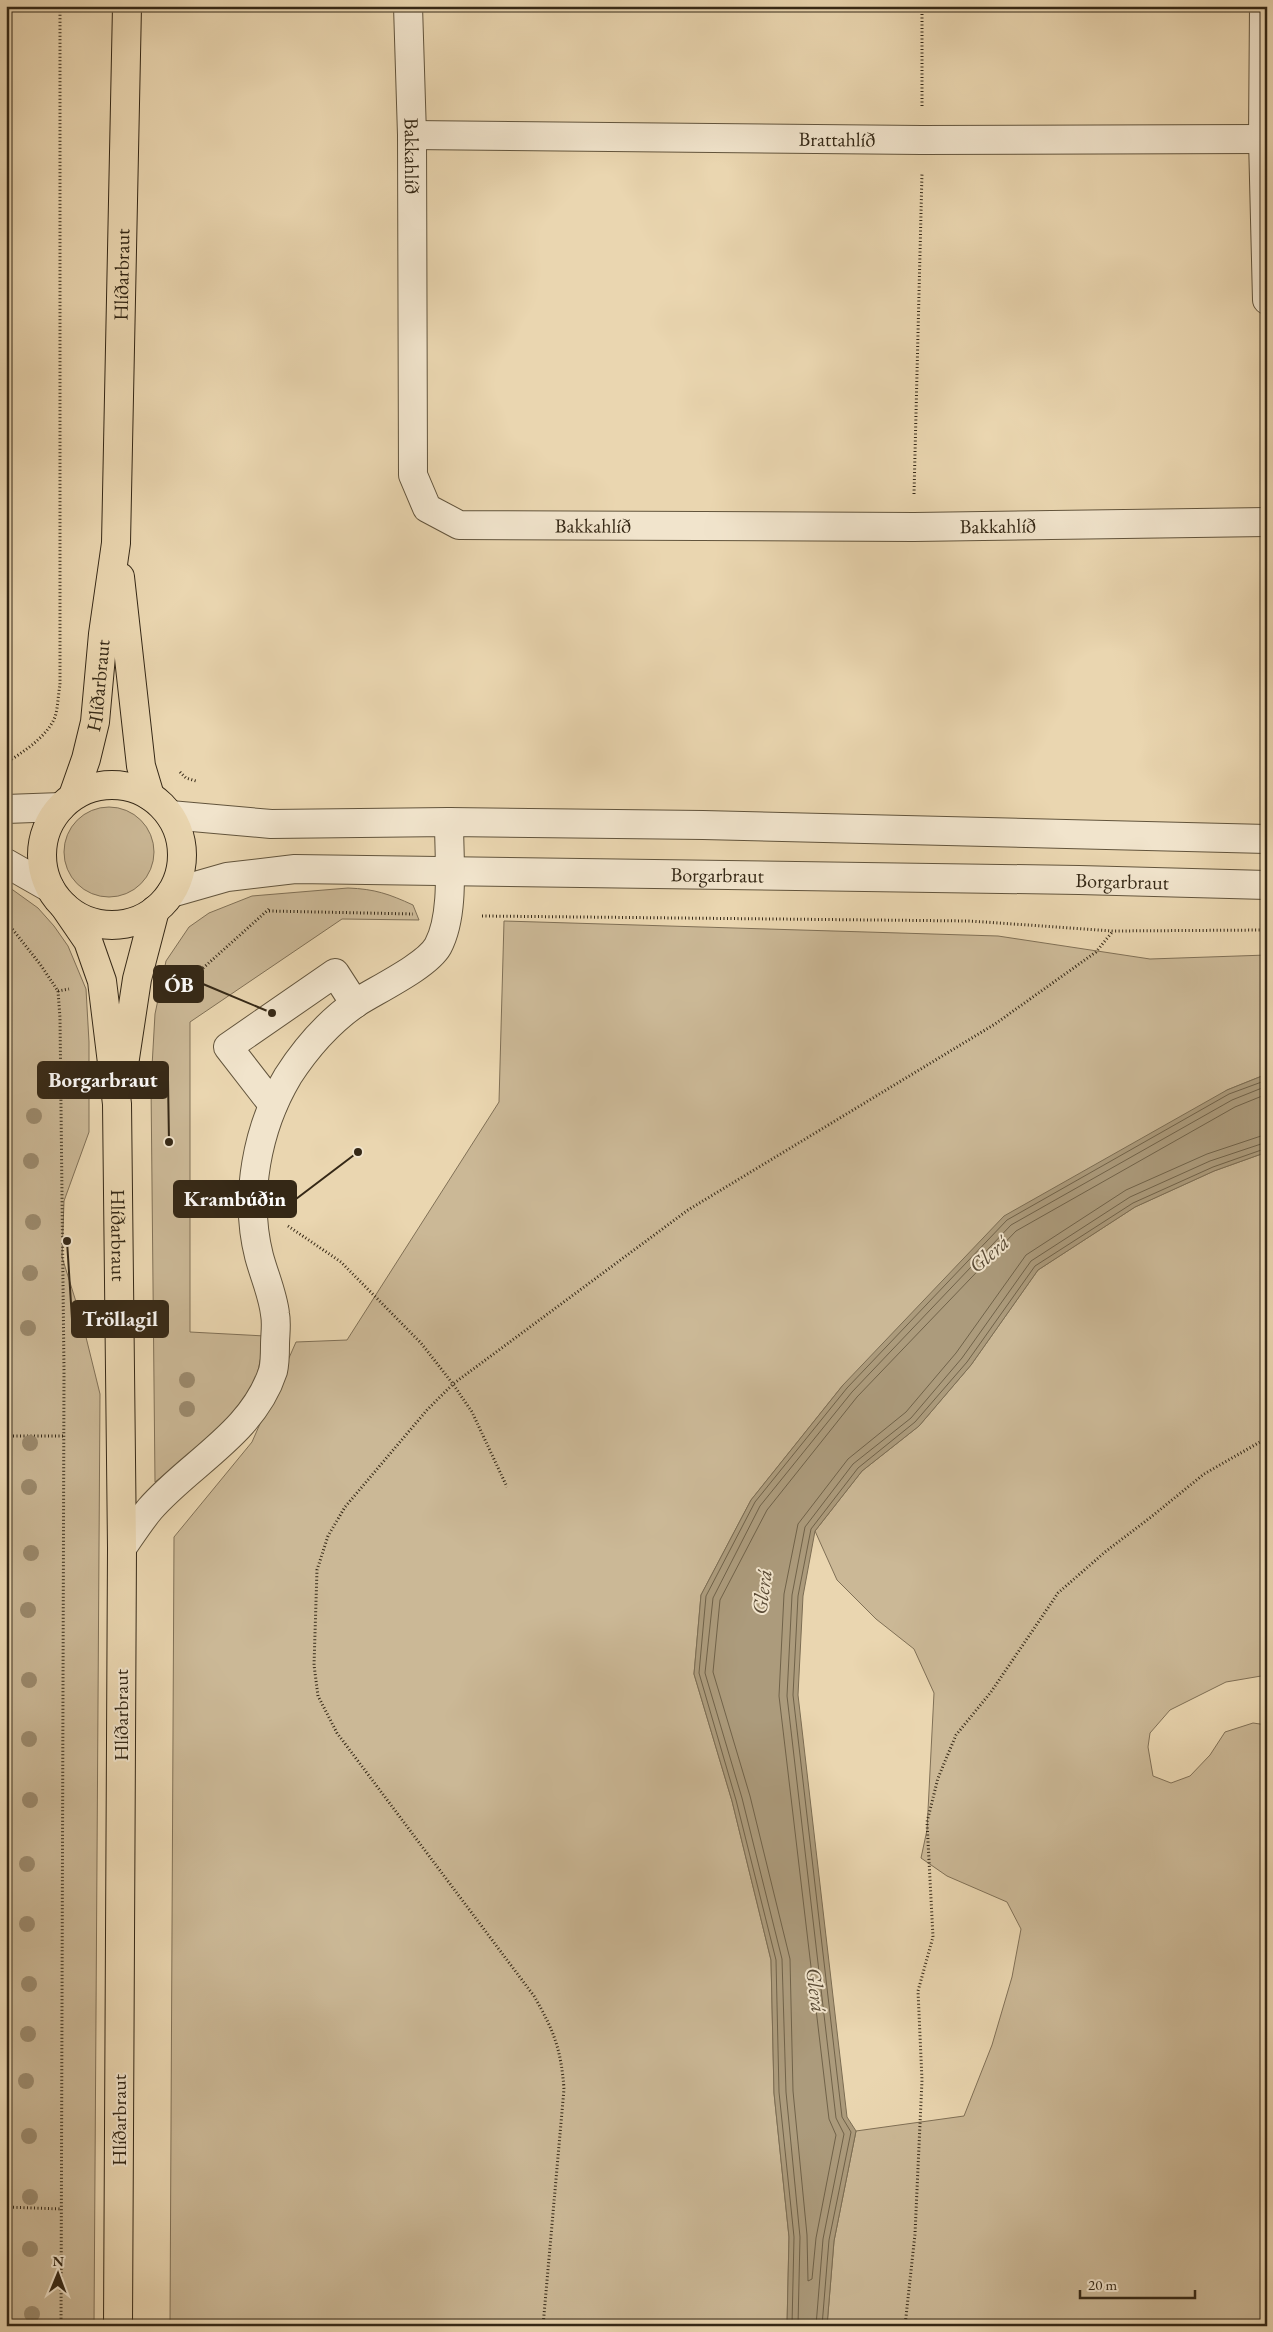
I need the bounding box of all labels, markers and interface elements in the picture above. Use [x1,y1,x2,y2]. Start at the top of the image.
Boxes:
street label: Bakkahlíð [398,117,425,194]
street label: Brattahlíð [798,126,876,153]
street label: Hlíðarbraut [108,228,135,321]
street label: Bakkahlíð [555,512,631,539]
street label: Bakkahlíð [960,512,1036,539]
street label: Hlíðarbraut [80,638,116,734]
street label: Borgarbraut [670,861,765,889]
street label: Borgarbraut [1075,867,1170,895]
callout: ÓB [154,966,203,1002]
text: ÓB [164,971,194,998]
callout: Borgarbraut [38,1062,168,1098]
text: Borgarbraut [48,1066,158,1093]
callout: Krambúðin [174,1181,296,1217]
text: Krambúðin [184,1185,286,1212]
street label: Hlíðarbraut [105,1189,132,1282]
water label: Glerá [963,1228,1015,1279]
callout: Tröllagil [72,1301,168,1337]
text: Tröllagil [82,1305,158,1332]
water label: Glerá [745,1567,778,1616]
street label: Hlíðarbraut [108,1668,134,1761]
water label: Glerá [800,1966,833,2015]
street label: Hlíðarbraut [106,2073,132,2166]
north arrow [32,2250,82,2300]
text: N [52,2252,65,2270]
scale bar [1080,2267,1196,2299]
text: 20 m [1088,2275,1117,2294]

